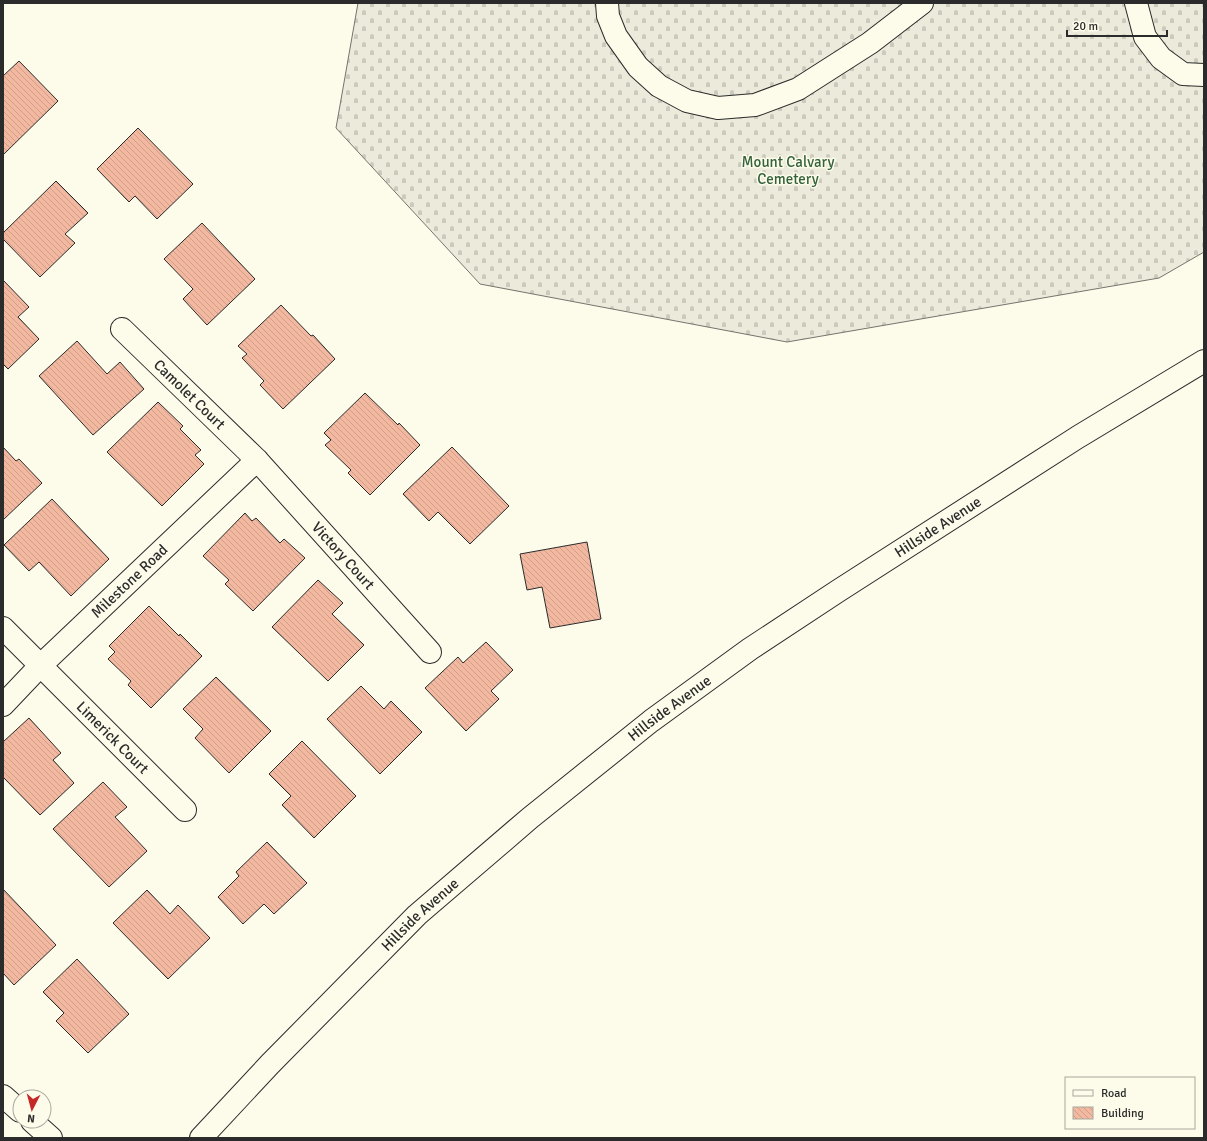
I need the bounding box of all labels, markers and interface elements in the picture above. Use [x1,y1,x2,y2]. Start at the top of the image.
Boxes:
scale bar [1067,12,1167,38]
text: 20 m [1073,19,1098,34]
park label: Mount Calvary Cemetery [742,153,835,188]
street label: Camolet Court [150,356,229,433]
street label: Hillside Avenue [891,493,985,561]
street label: Victory Court [308,518,378,593]
street label: Milestone Road [87,541,171,622]
street label: Hillside Avenue [624,671,715,745]
street label: Limerick Court [73,698,153,778]
street label: Hillside Avenue [378,874,462,955]
legend [1065,1077,1195,1129]
text: Road [1101,1086,1127,1101]
north arrow [12,1089,52,1129]
text: Building [1101,1106,1144,1121]
text: N [27,1112,35,1125]

